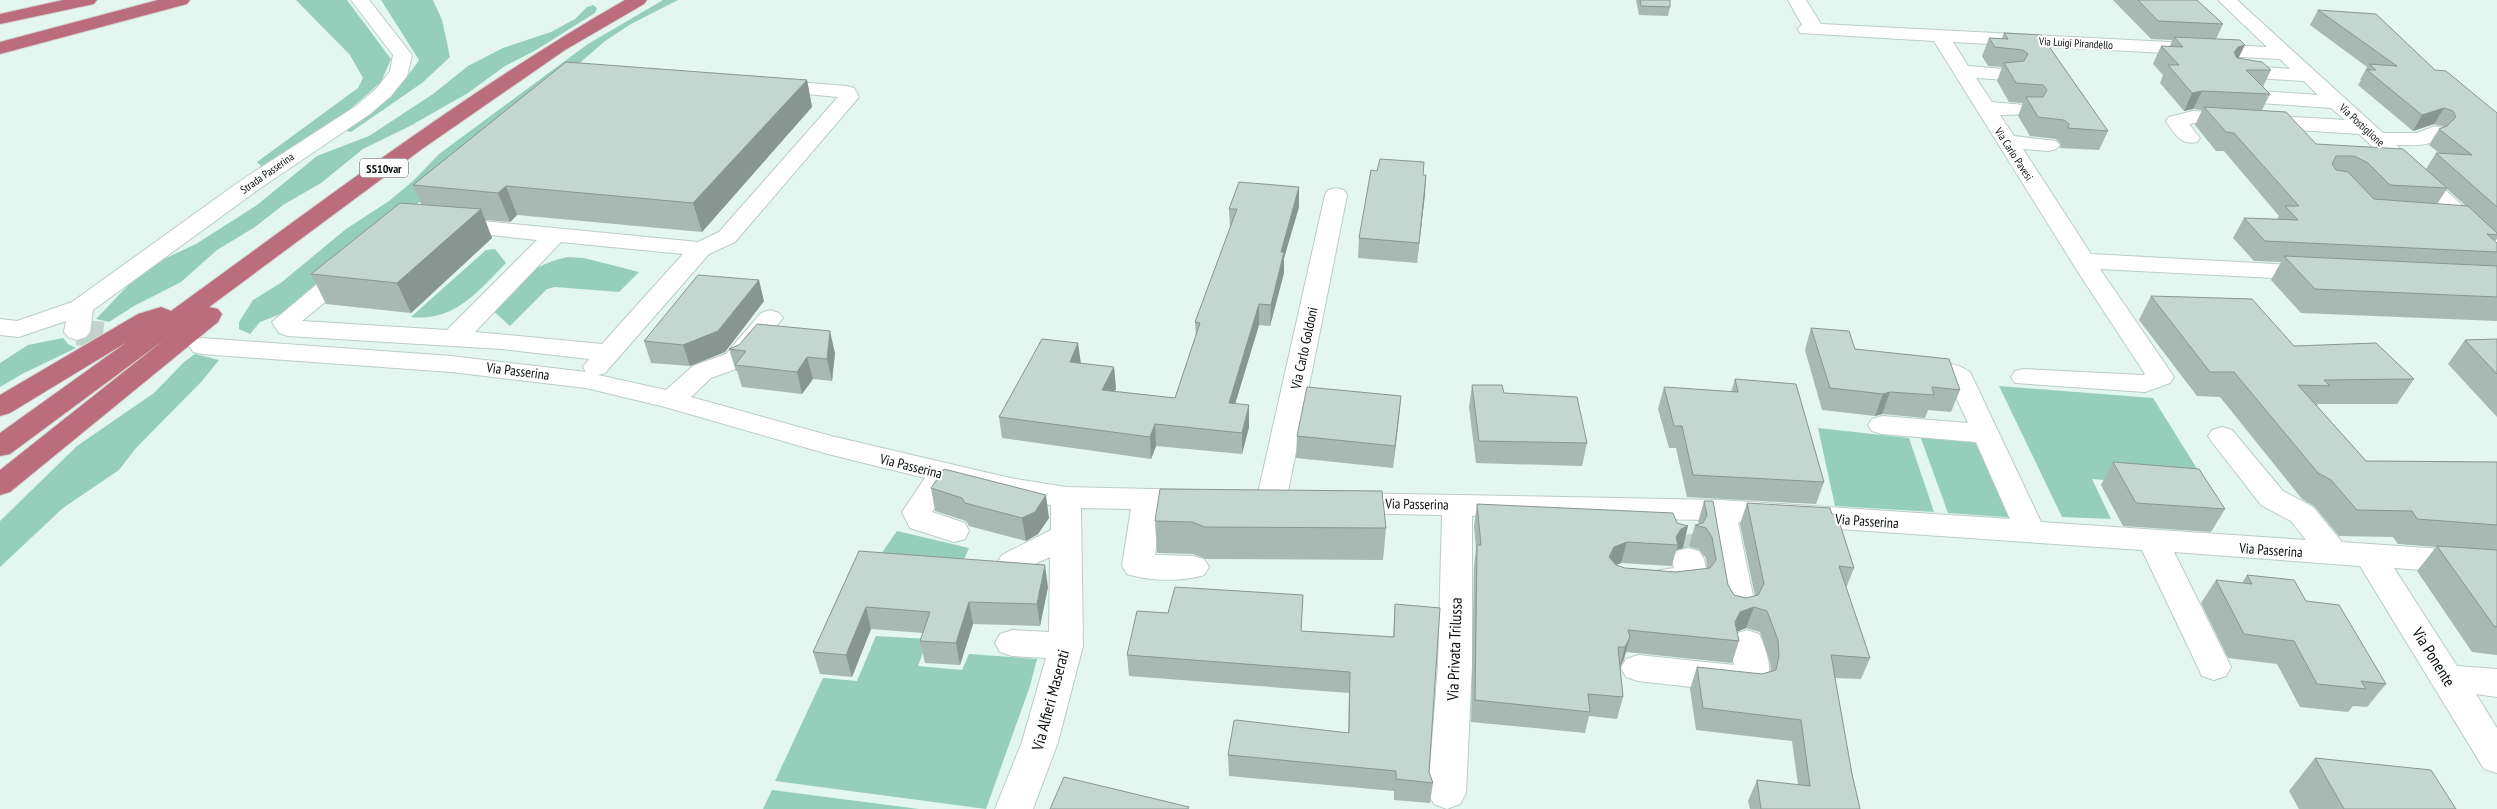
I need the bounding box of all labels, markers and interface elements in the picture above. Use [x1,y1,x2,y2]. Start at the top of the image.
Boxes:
street label: Via Luigi Pirandello [2038,34,2114,52]
street label: Via Postiglione [2336,100,2388,150]
street label: Via Carlo Pavesi [1991,124,2036,183]
street label: Strada Passerina [237,149,297,197]
road number: SS10var [360,158,408,178]
street label: Via Carlo Goldoni [1286,305,1321,392]
street label: Via Passerina [484,358,551,384]
street label: Via Passerina [877,449,944,482]
street label: Via Passerina [1384,494,1449,514]
street label: Via Passerina [1834,510,1899,532]
street label: Via Passerina [2238,539,2303,561]
street label: Via Privata Trilussa [1442,597,1466,702]
street label: Via Ponente [2408,623,2460,690]
street label: Via Alfieri Maserati [1027,647,1073,754]

